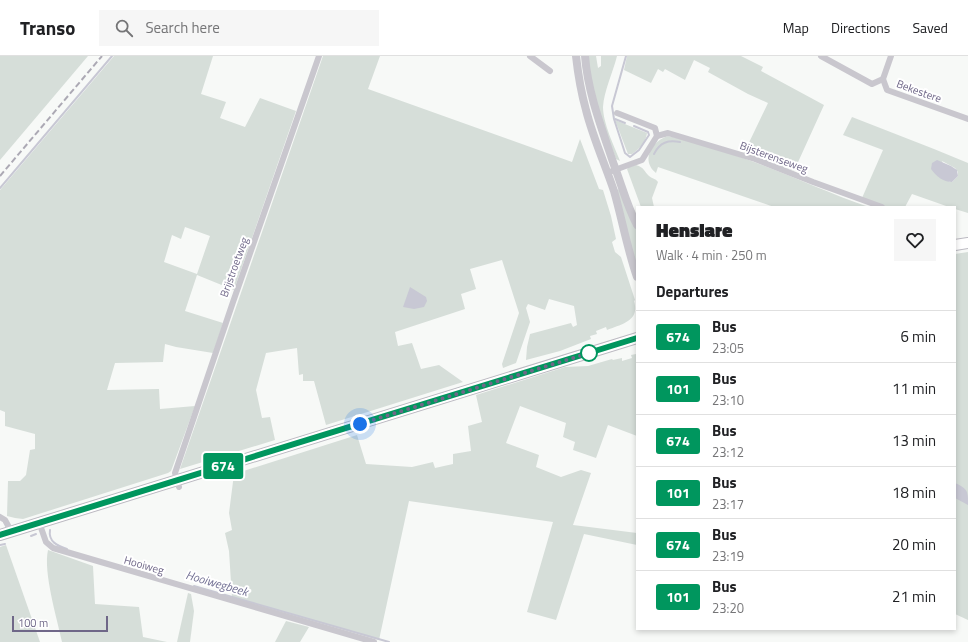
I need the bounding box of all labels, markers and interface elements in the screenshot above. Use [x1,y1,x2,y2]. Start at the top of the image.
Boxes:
search box [99,10,379,46]
text: Transo [20,13,75,42]
text: Search here [145,16,220,39]
icon: search [113,17,135,39]
text: Map [783,17,809,38]
text: Directions [831,17,890,38]
text: Saved [912,17,948,38]
street label: Bekestere [894,75,944,107]
street label: Bijsterenseweg [738,137,811,177]
text: Henslare [656,215,733,244]
button: heart [894,219,936,261]
street label: Brijstroetweg [216,234,252,299]
text: Walk · 4 min · 250 m [656,245,767,265]
text: Departures [656,280,729,303]
text: Bus [712,315,737,338]
text: 6 min [900,325,936,348]
text: 674 [666,326,690,347]
text: 23:05 [712,338,744,358]
unlabelled marker [580,344,598,362]
text: Bus [712,367,737,390]
text: 11 min [892,377,936,400]
text: 101 [666,378,690,399]
text: 23:10 [712,390,744,410]
your location [350,414,370,434]
text: Bus [712,419,737,442]
text: 13 min [892,429,936,452]
text: 674 [666,430,690,451]
text: 23:12 [712,442,744,462]
line badge: 674 [200,453,246,479]
text: 674 [211,455,235,476]
text: Bus [712,471,737,494]
text: 18 min [892,481,936,504]
text: 101 [666,482,690,503]
text: 23:17 [712,494,744,514]
text: Bus [712,523,737,546]
text: 20 min [892,533,936,556]
text: 674 [666,534,690,555]
text: 23:19 [712,546,744,566]
street label: Hooiweg [122,552,166,578]
water label: Hooiwegbeek [184,565,252,601]
text: Bus [712,575,737,598]
text: 21 min [892,585,936,608]
text: 101 [666,586,690,607]
text: 23:20 [712,598,744,618]
scale bar [12,614,108,633]
text: 100 m [18,615,48,631]

